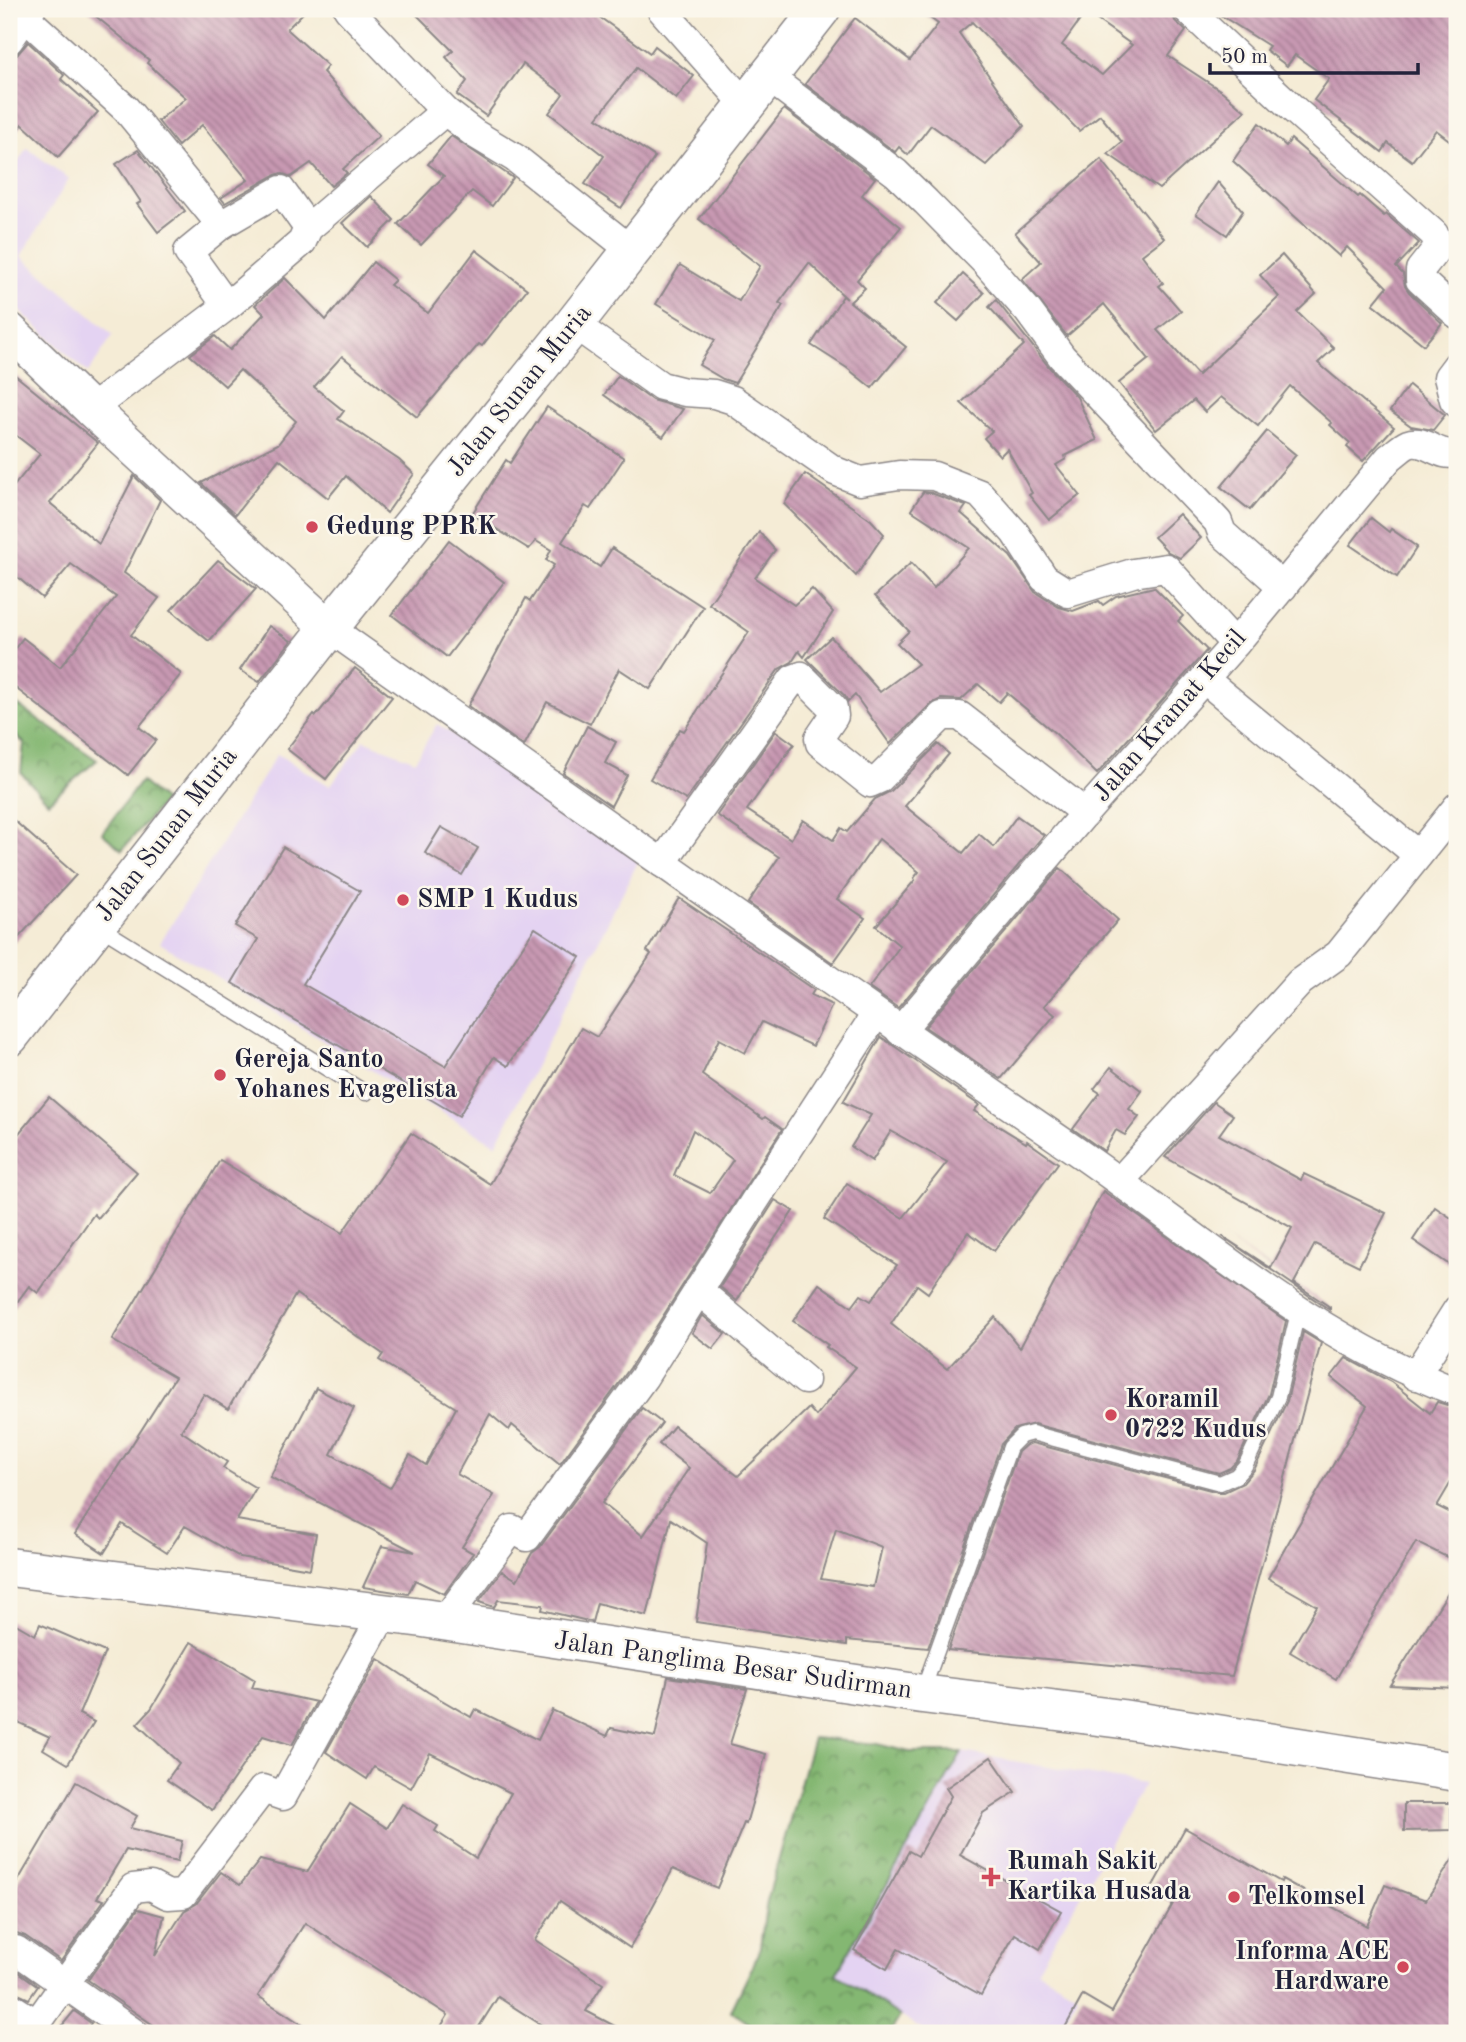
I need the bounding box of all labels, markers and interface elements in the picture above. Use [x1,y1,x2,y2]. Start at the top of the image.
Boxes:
scale bar [1210,32,1419,76]
text: 50 m [1221,47,1268,68]
street label: Jalan Sunan Muria [443,300,597,482]
place label: Gedung PPRK [326,514,497,540]
marker: Gedung PPRK [304,519,320,535]
street label: Jalan Kramat Kecil [1089,625,1251,807]
street label: Jalan Sunan Muria [91,743,243,927]
place label: SMP 1 Kudus [417,887,578,913]
marker: SMP 1 Kudus [395,892,411,908]
place label: Gereja Santo Yohanes Evagelista [234,1047,457,1103]
marker: Gereja Santo Yohanes Evagelista [212,1067,228,1083]
place label: Koramil 0722 Kudus [1125,1387,1266,1443]
marker: Koramil 0722 Kudus [1103,1407,1119,1423]
street label: Jalan Panglima Besar Sudirman [552,1628,914,1704]
place label: Rumah Sakit Kartika Husada [1007,1849,1191,1905]
marker: Rumah Sakit Kartika Husada [981,1867,1001,1887]
place label: Telkomsel [1248,1884,1365,1910]
marker: Telkomsel [1226,1889,1242,1905]
place label: Informa ACE Hardware [1235,1939,1389,1995]
marker: Informa ACE Hardware [1395,1959,1411,1975]

